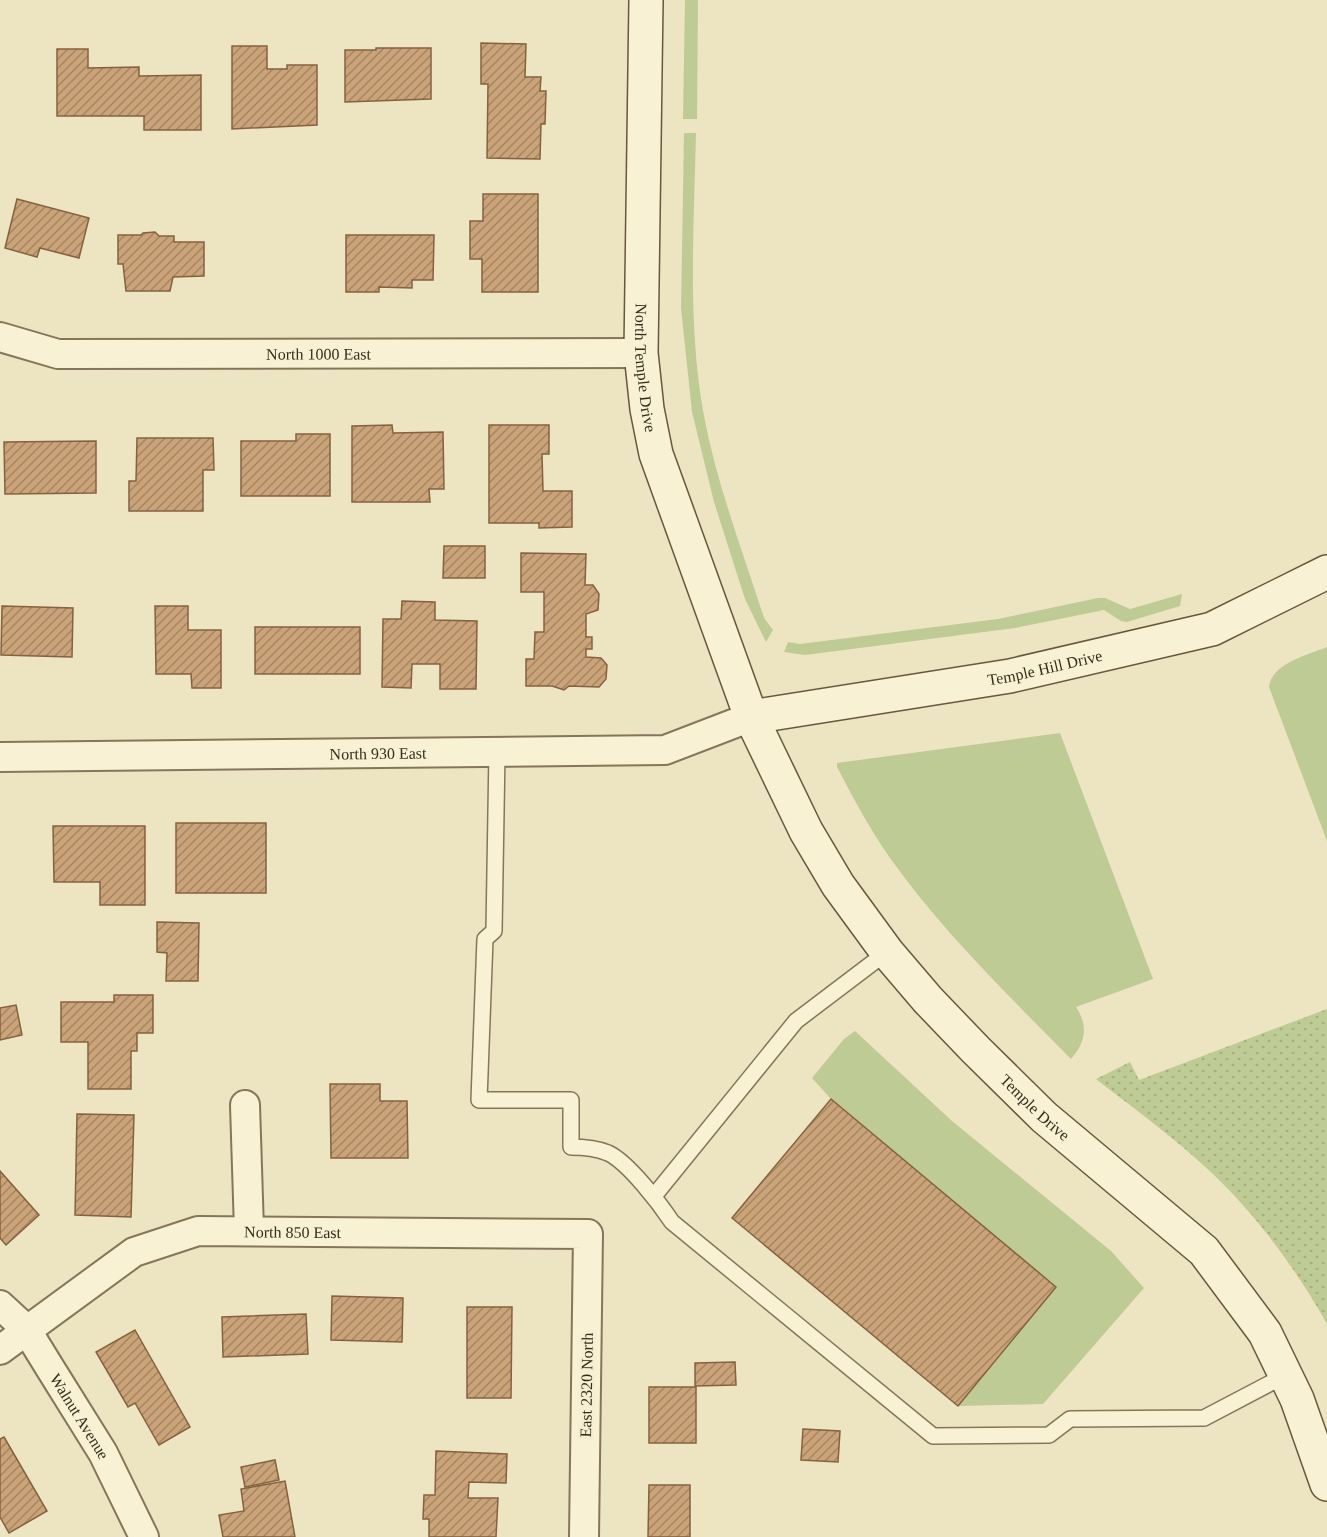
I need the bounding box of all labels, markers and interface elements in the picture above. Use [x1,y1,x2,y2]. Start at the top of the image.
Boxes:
street label: North Temple Drive [632,303,659,434]
street label: North 1000 East [266,345,372,363]
street label: Temple Hill Drive [986,647,1104,688]
street label: North 930 East [329,745,427,763]
street label: Temple Drive [997,1071,1073,1144]
street label: North 850 East [244,1223,342,1241]
street label: East 2320 North [577,1332,596,1438]
street label: Walnut Avenue [47,1371,113,1462]

